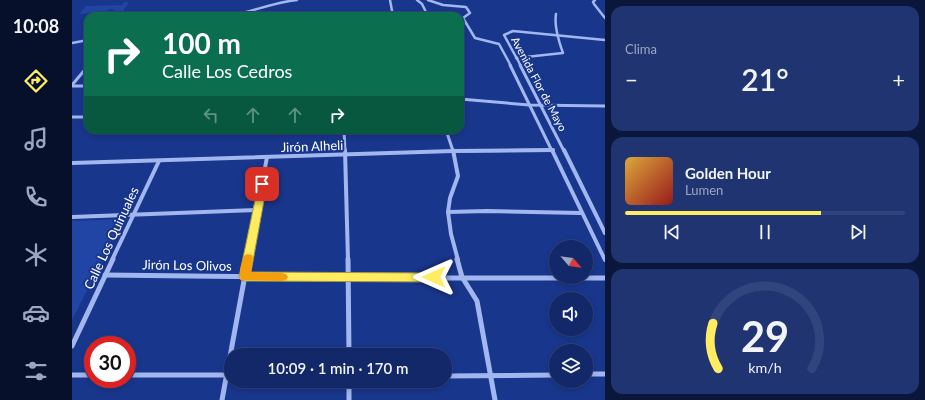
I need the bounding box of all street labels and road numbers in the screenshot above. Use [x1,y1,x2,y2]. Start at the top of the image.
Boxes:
street label: Avenida Flor de Mayo [509,34,570,133]
street label: Jirón Alheli [280,137,344,155]
street label: Calle Los Quinuales [80,184,142,292]
street label: Jirón Los Olivos [142,256,232,274]

